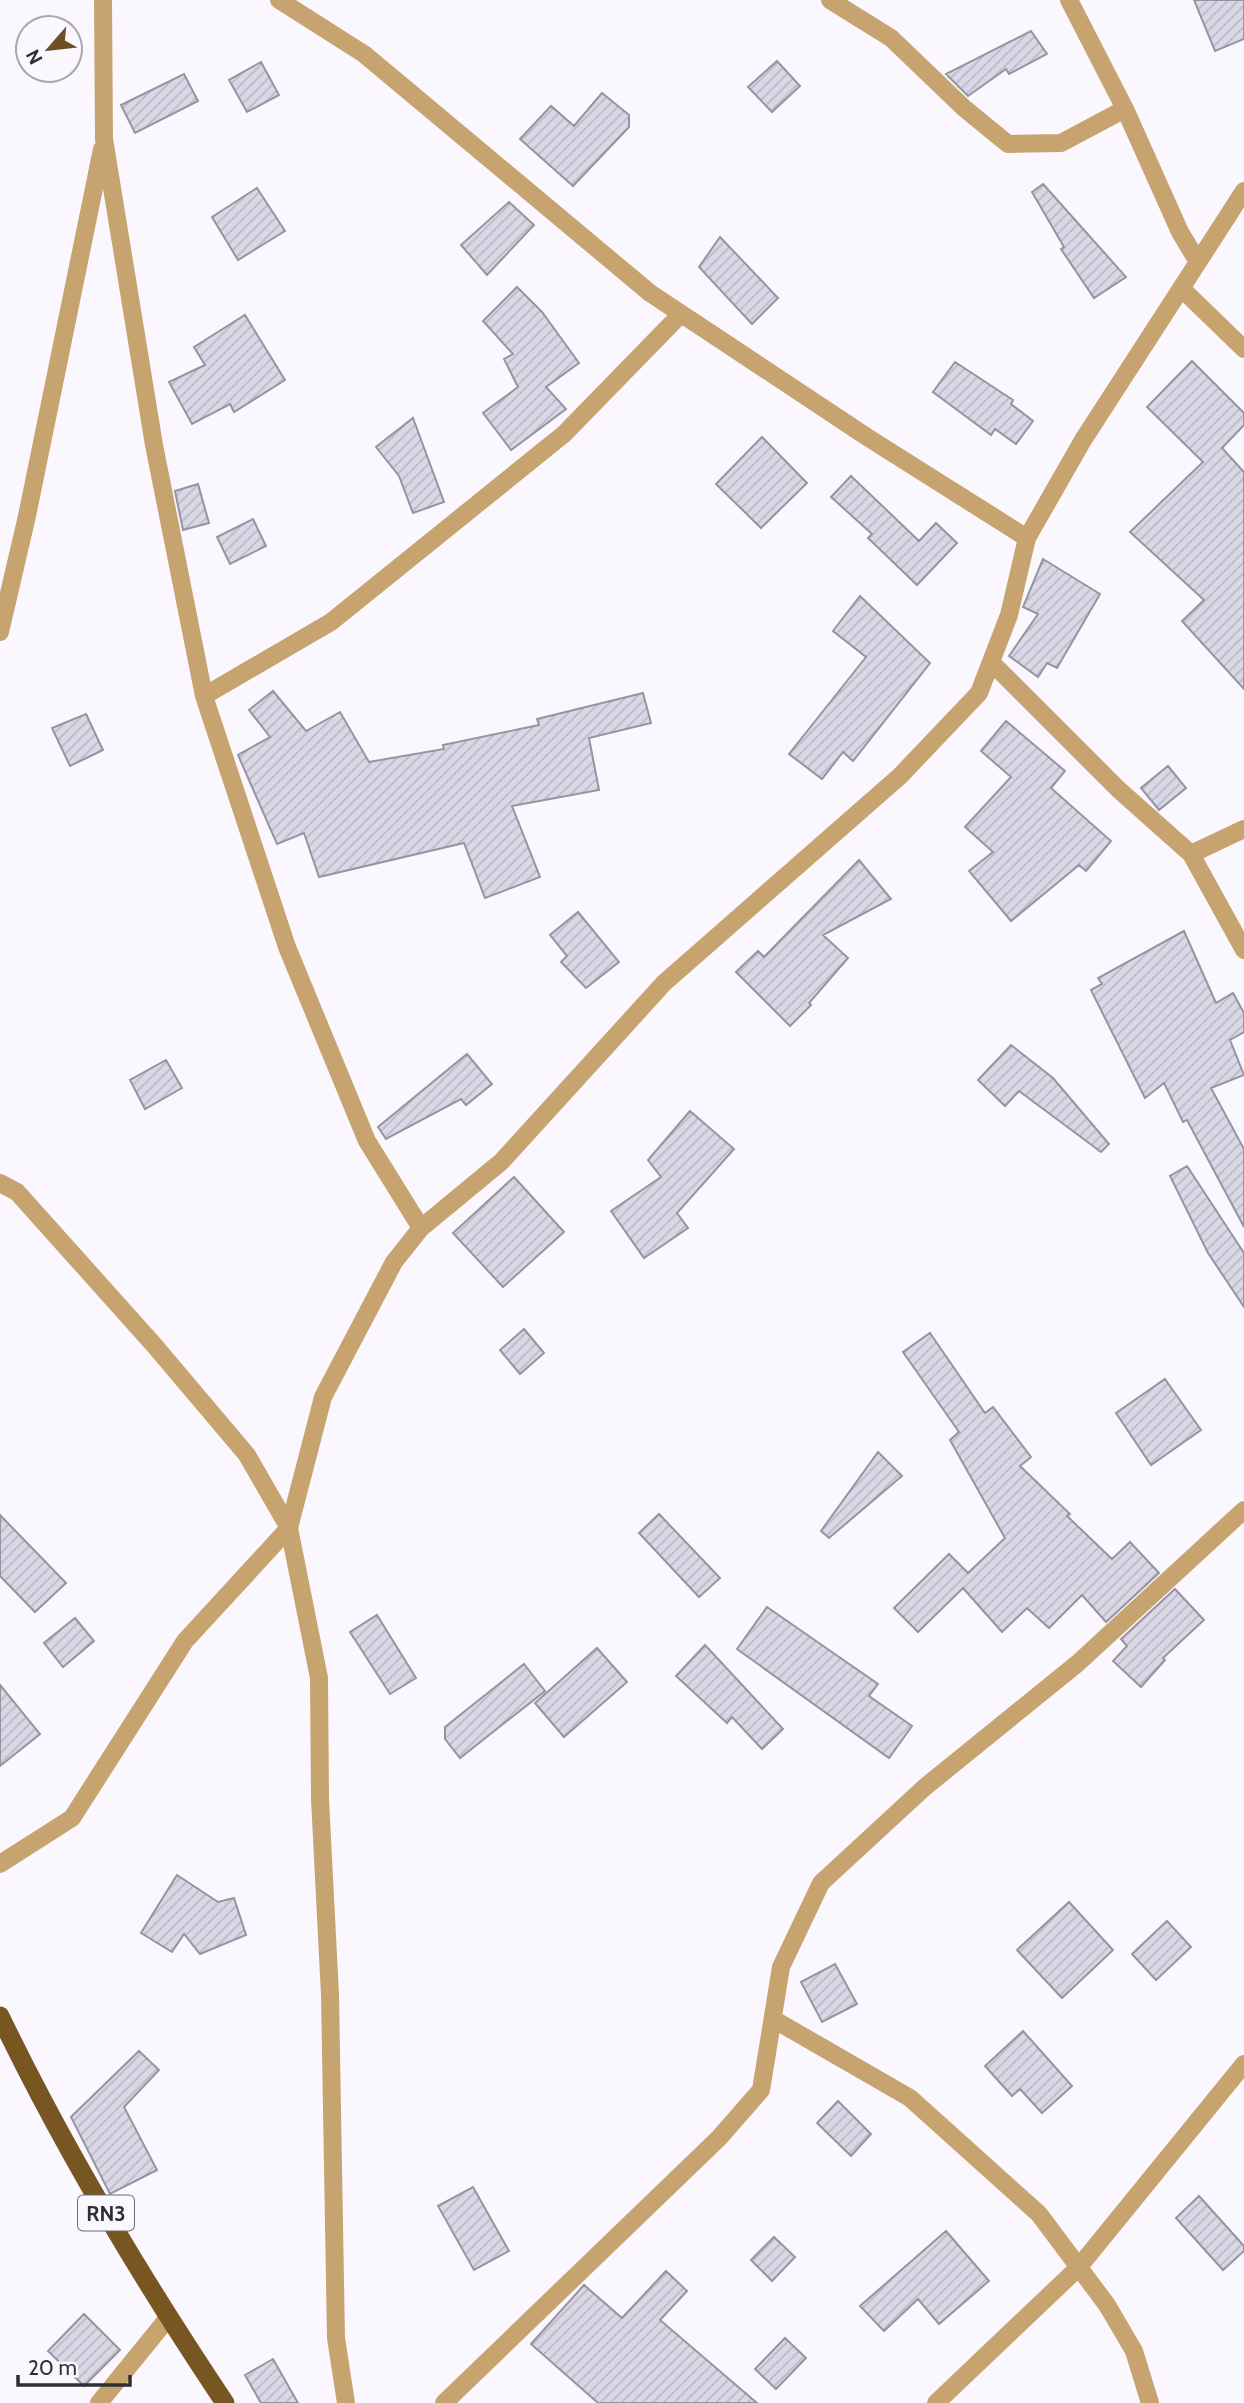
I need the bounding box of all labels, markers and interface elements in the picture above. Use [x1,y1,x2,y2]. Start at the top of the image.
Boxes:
north arrow [14,14,84,84]
text: N [21,45,48,68]
road number: RN3 [78,2196,134,2230]
scale bar [18,2344,130,2388]
text: 20 m [28,2355,77,2380]

